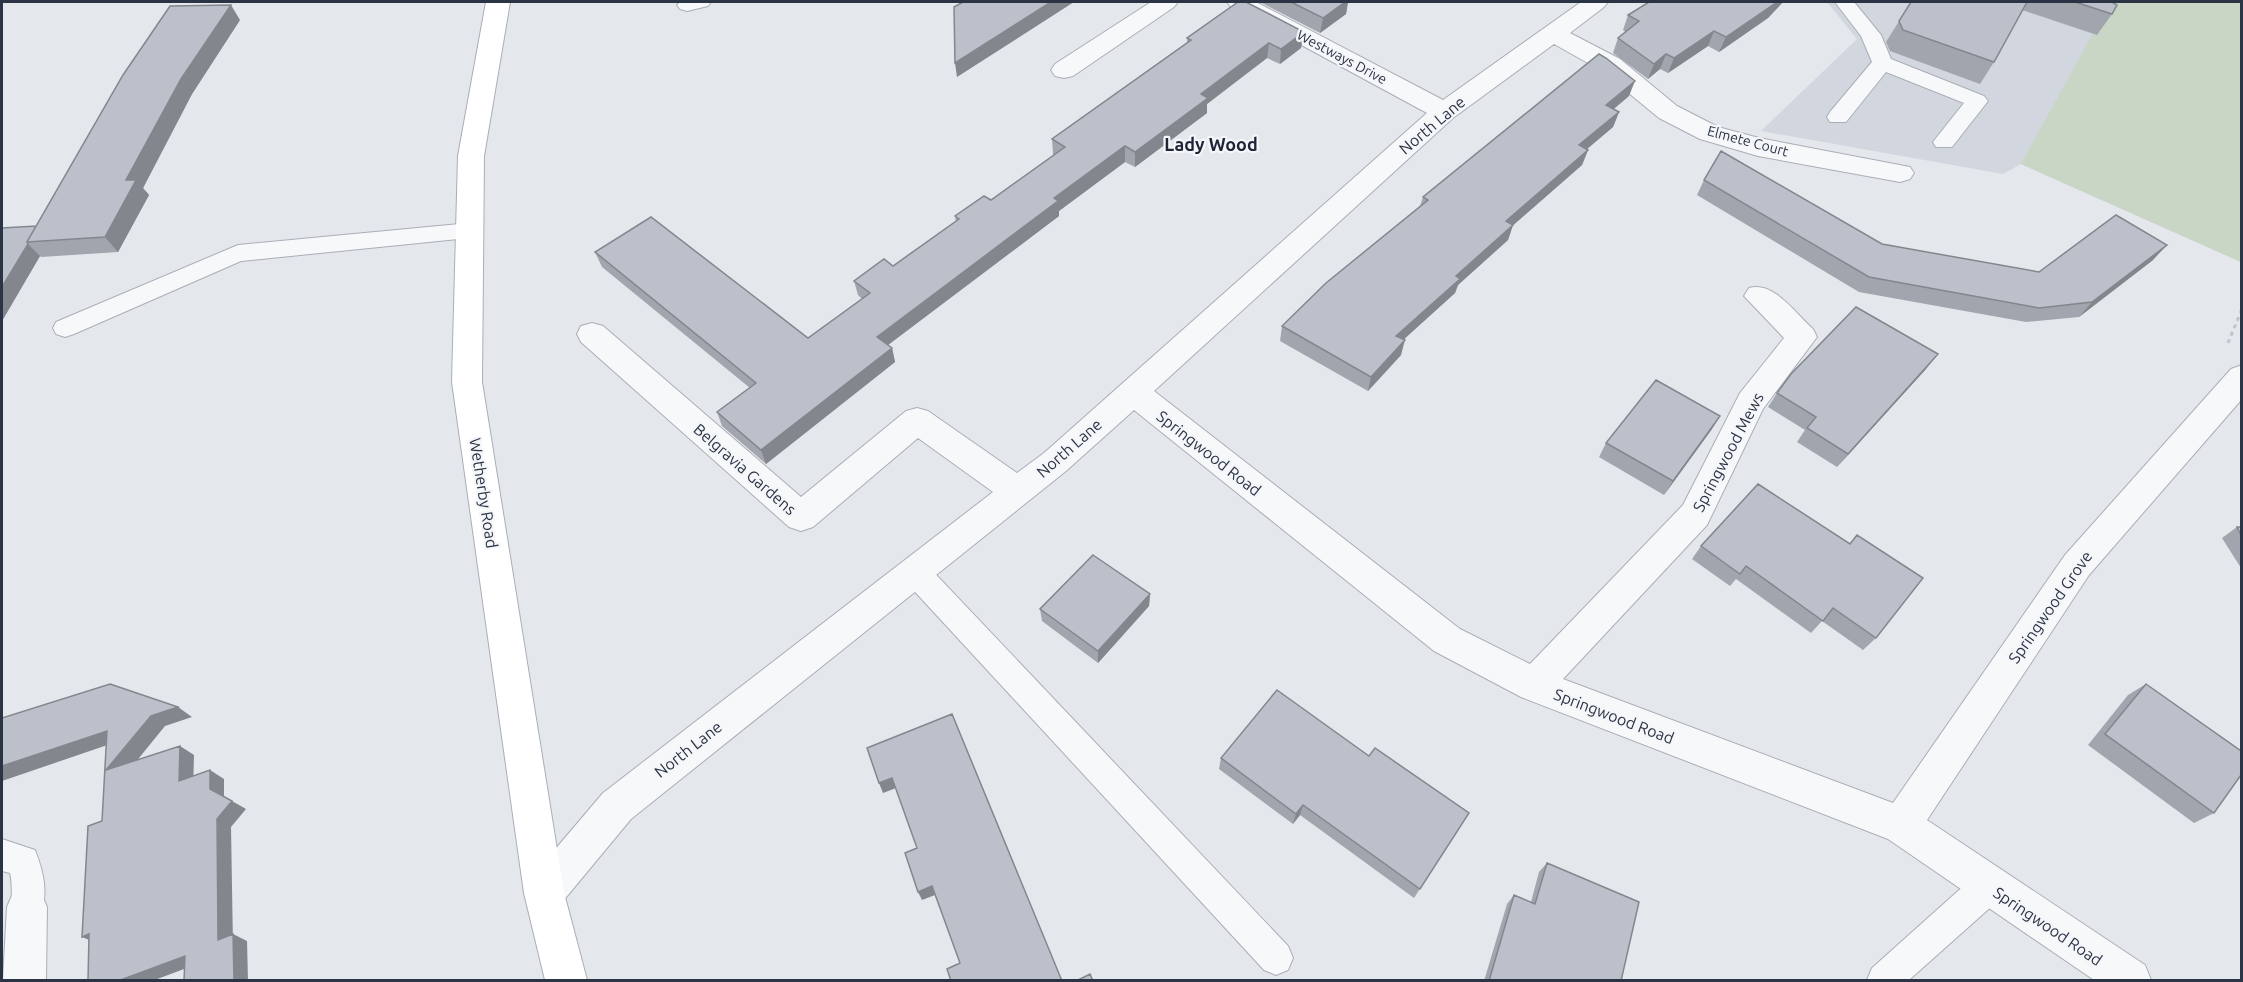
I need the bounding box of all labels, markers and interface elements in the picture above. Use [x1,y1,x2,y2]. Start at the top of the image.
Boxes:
street label: Westways Drive [1294,27,1390,87]
street label: North Lane [1395,92,1469,158]
street label: Elmete Court [1706,122,1791,160]
district label: Lady Wood [1164,134,1258,154]
street label: Springwood Mews [1689,389,1767,515]
street label: Springwood Road [1153,407,1265,499]
street label: North Lane [1033,415,1105,481]
street label: Belgravia Gardens [690,420,800,518]
street label: Wetherby Road [466,437,502,549]
street label: Springwood Grove [2005,547,2095,667]
street label: Springwood Road [1551,685,1677,747]
street label: North Lane [651,717,725,781]
street label: Springwood Road [1990,883,2106,969]

